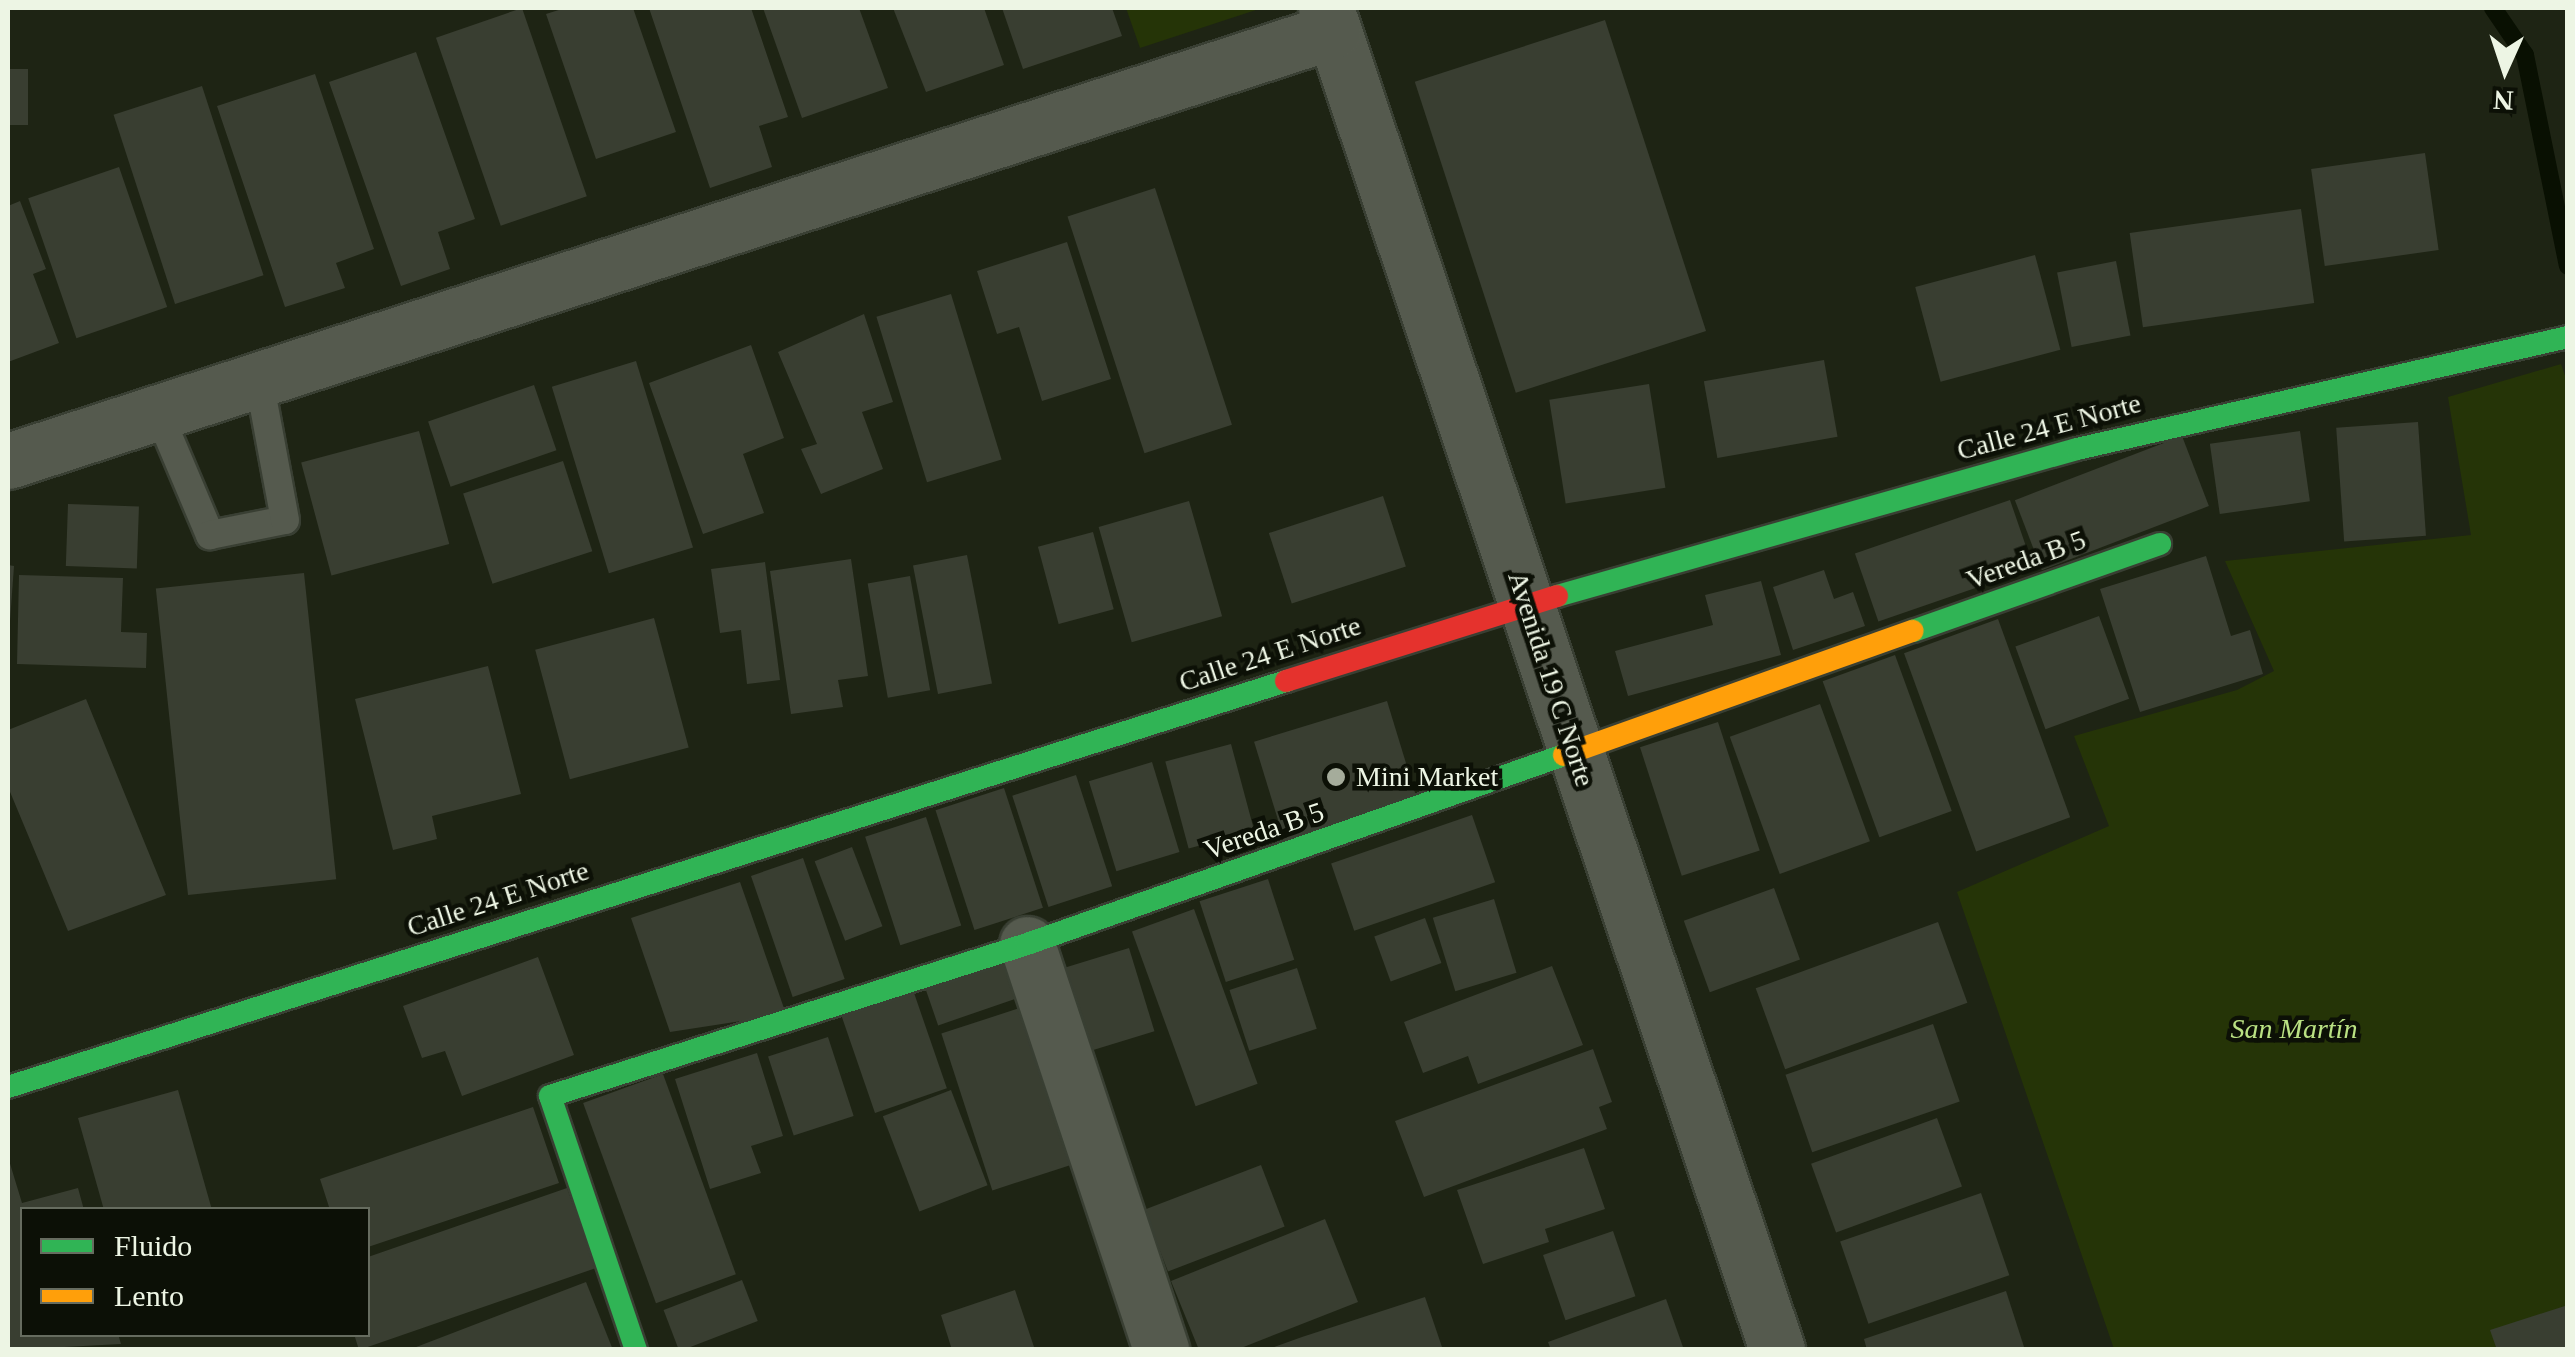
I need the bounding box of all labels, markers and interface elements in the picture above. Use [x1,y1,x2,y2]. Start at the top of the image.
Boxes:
north arrow [2455,20,2555,120]
text: N [2492,84,2514,116]
street label: Calle 24 E Norte [1953,386,2145,468]
street label: Vereda B 5 [1962,523,2090,597]
street label: Avenida 19 C Norte [1500,567,1602,791]
street label: Calle 24 E Norte [1175,609,1365,699]
place label: Mini Market [1356,760,1498,794]
marker: Mini Market [1325,766,1347,788]
street label: Vereda B 5 [1200,795,1328,867]
street label: Calle 24 E Norte [403,854,593,944]
park label: San Martín [2231,1012,2357,1046]
legend [20,1207,370,1337]
text: Fluido [114,1229,192,1262]
text: Lento [114,1279,184,1312]

